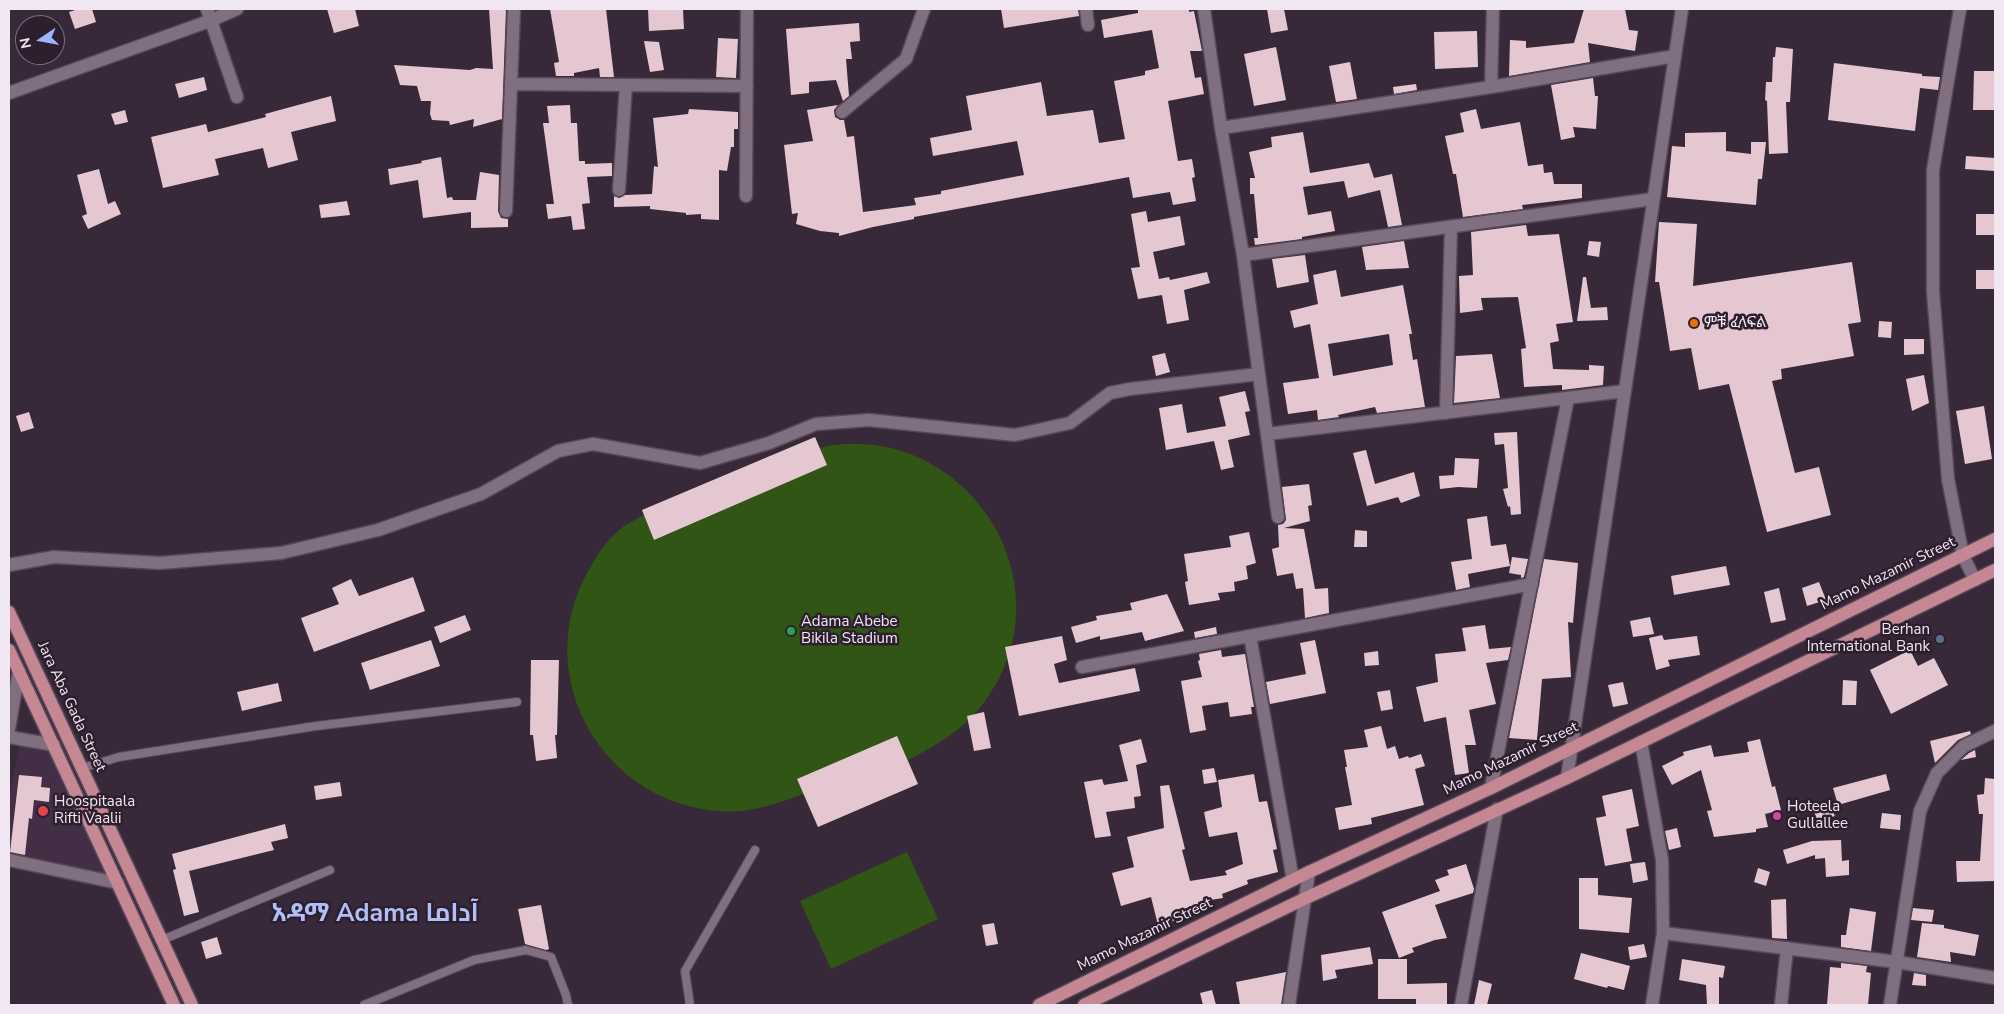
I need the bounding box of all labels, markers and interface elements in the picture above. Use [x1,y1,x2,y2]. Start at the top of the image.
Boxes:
north arrow [15,15,65,65]
text: N [15,36,36,50]
place label: ምቹ ፈላፍል [1704,314,1766,332]
marker: ምቹ ፈላፍል [1688,317,1700,329]
street label: Mamo Mazamir Street [1818,533,1958,615]
place label: Adama Abebe Bikila Stadium [801,613,898,648]
place label: Berhan International Bank [1807,621,1930,656]
marker: Adama Abebe Bikila Stadium [785,625,797,637]
marker: Berhan International Bank [1934,633,1946,645]
street label: Jara Aba Gada Street [33,639,109,775]
street label: Mamo Mazamir Street [1441,718,1581,800]
place label: Hoospitaala Rifti Vaalii [54,793,135,828]
place label: Hoteela Gullallee [1787,798,1848,833]
marker: Hoospitaala Rifti Vaalii [36,804,50,818]
marker: Hoteela Gullallee [1771,810,1783,822]
street label: Mamo Mazamir Street [1075,894,1215,976]
district label: አዳማ Adama آداما [271,900,479,930]

